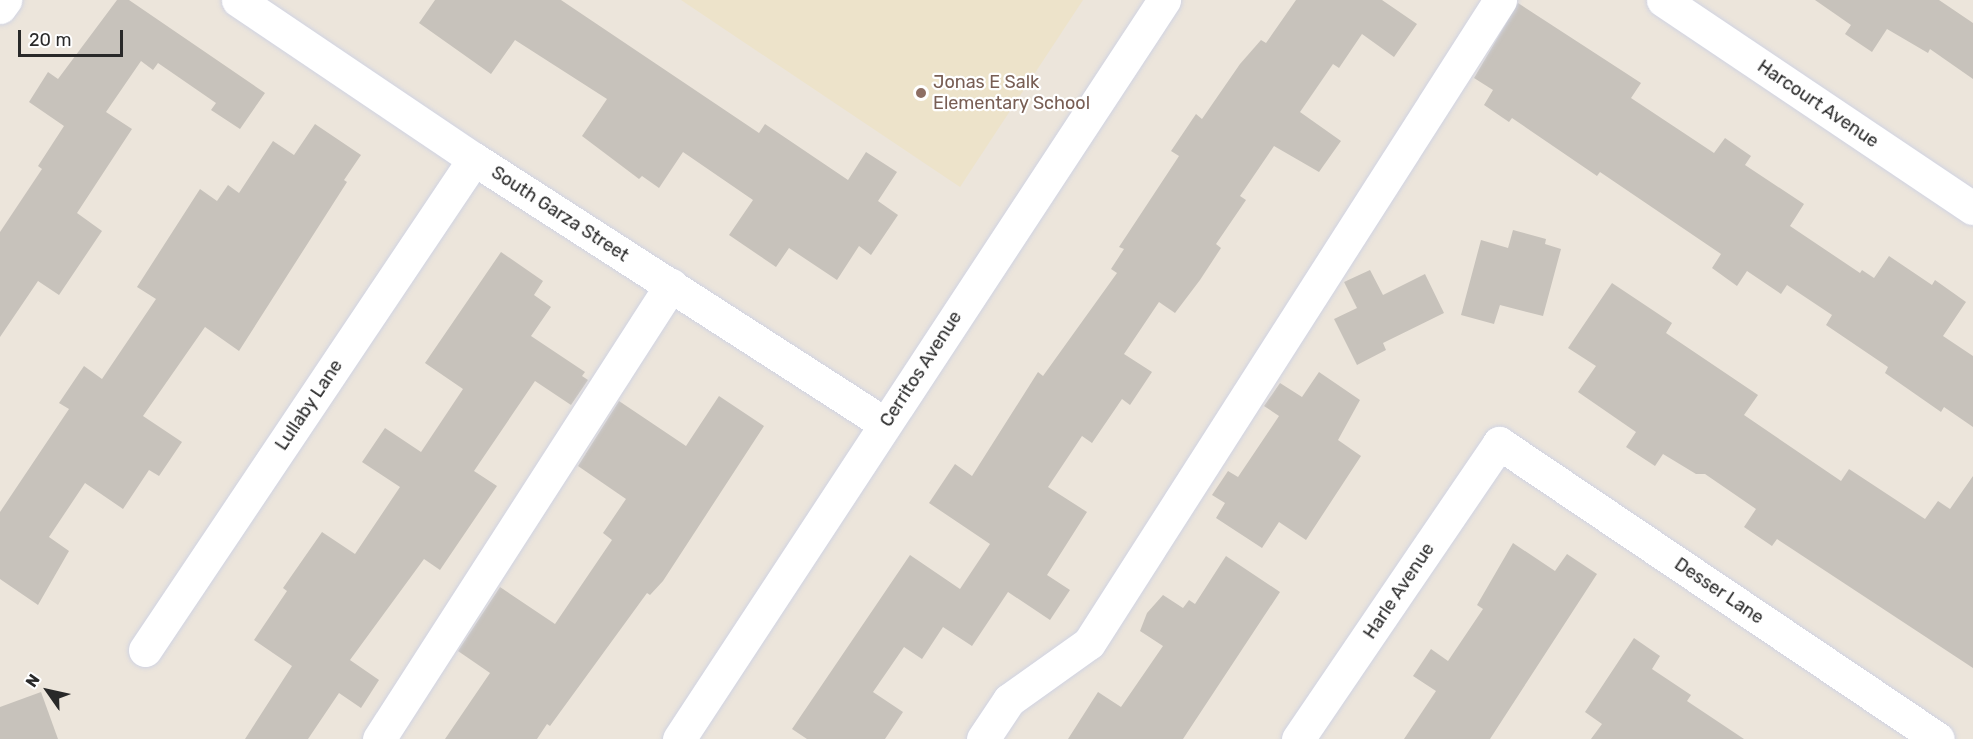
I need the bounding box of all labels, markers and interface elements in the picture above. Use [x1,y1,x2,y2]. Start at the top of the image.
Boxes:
scale bar [21,18,126,56]
text: 20 m [29,29,71,51]
street label: Harcourt Avenue [1753,55,1883,153]
place label: Jonas E Salk Elementary School [933,72,1091,115]
marker: Jonas E Salk Elementary School [914,86,928,100]
street label: South Garza Street [487,162,633,266]
street label: Cerritos Avenue [875,307,967,431]
street label: Lullaby Lane [271,355,347,455]
street label: Harle Avenue [1359,539,1439,643]
street label: Desser Lane [1670,553,1768,629]
north arrow [18,661,78,721]
text: N [22,671,44,691]

